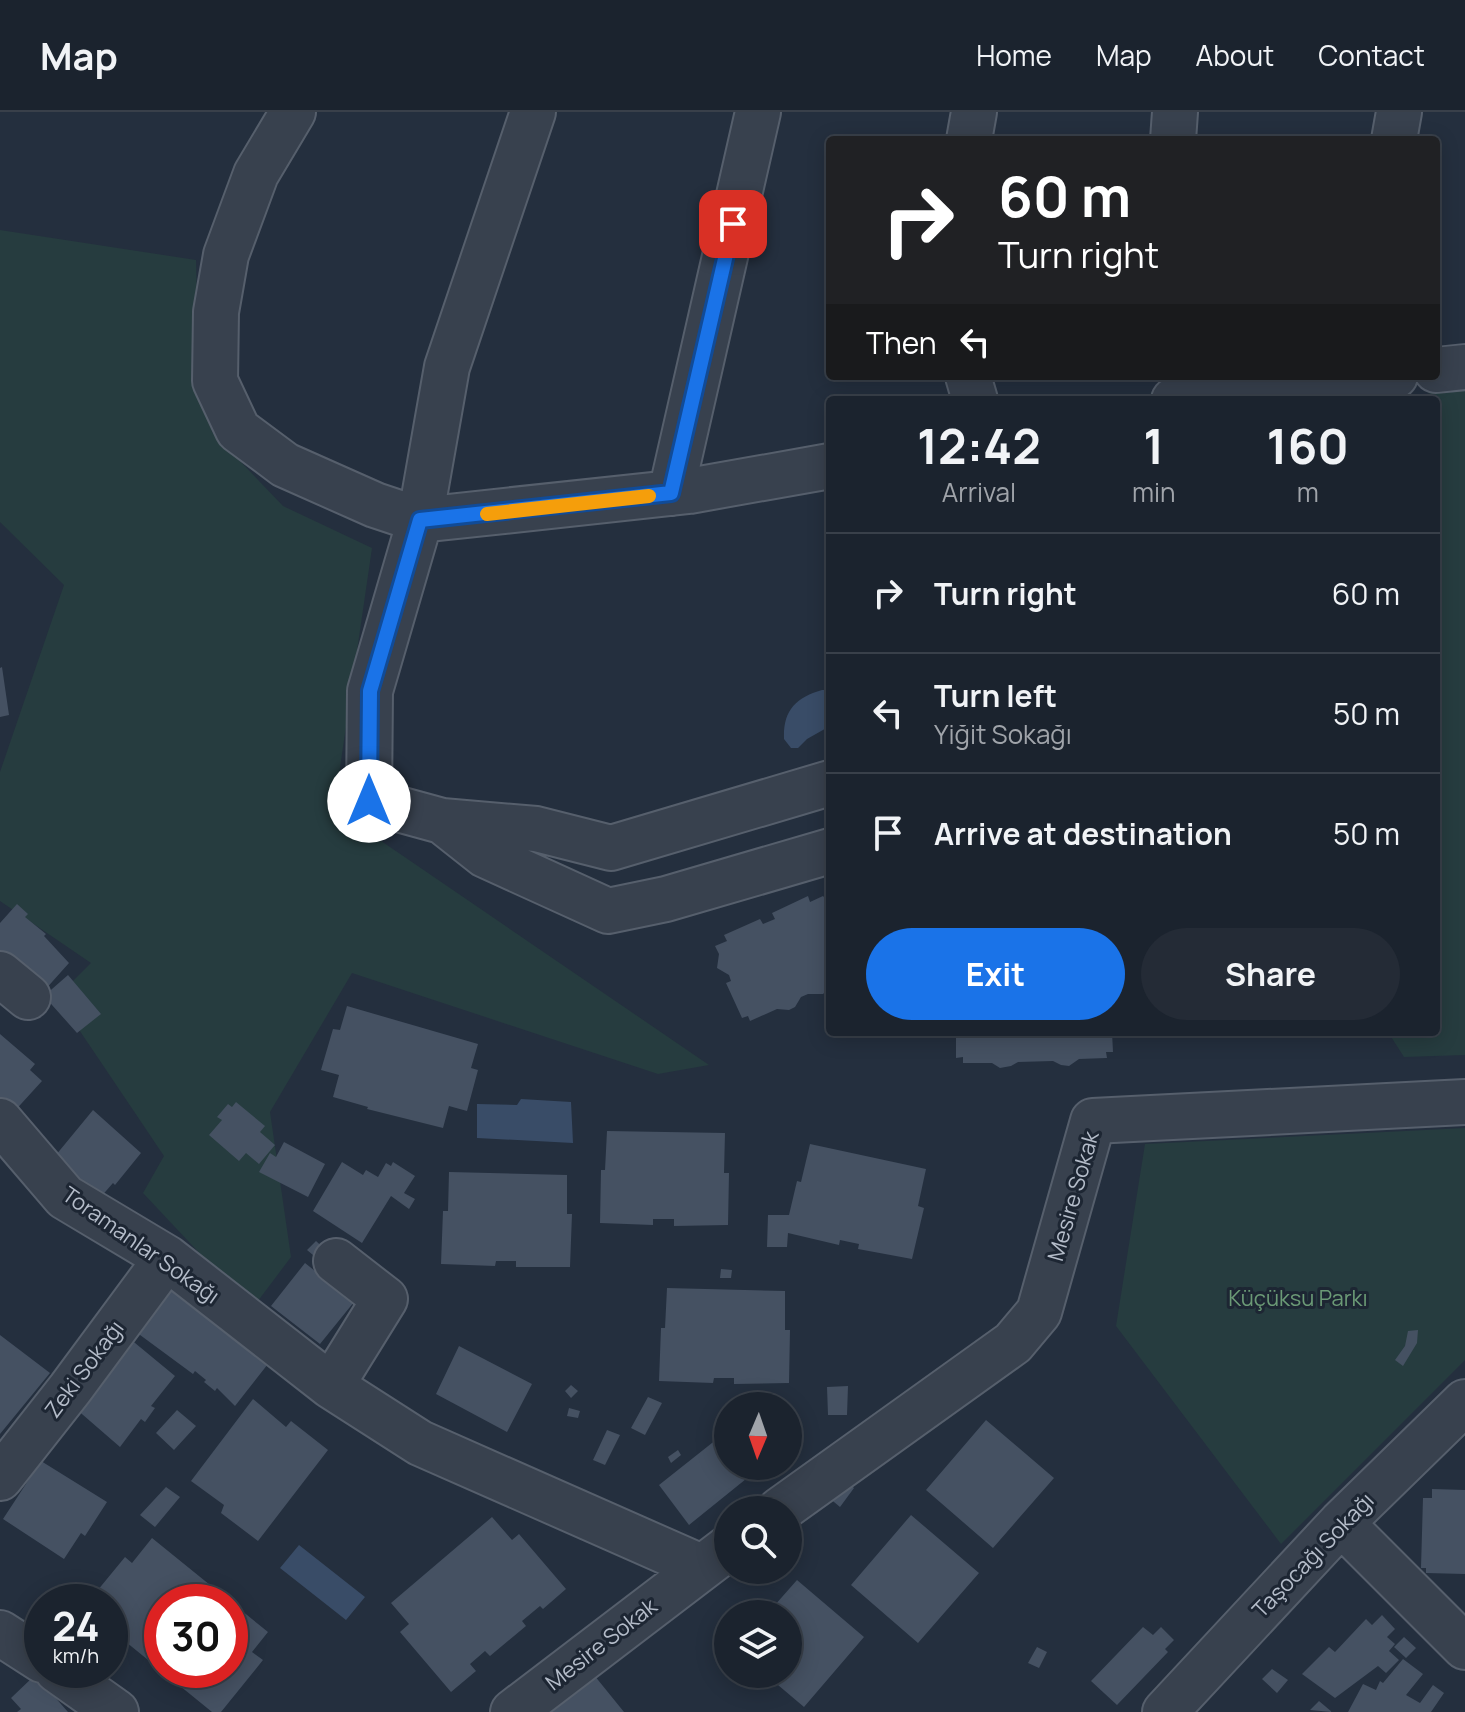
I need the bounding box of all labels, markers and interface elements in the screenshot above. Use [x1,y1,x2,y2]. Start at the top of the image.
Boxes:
text: Map [40,29,118,81]
text: Home [976,36,1052,74]
text: Map [1096,36,1152,74]
text: About [1196,36,1274,74]
text: Contact [1318,36,1425,74]
text: 60 m [998,157,1131,234]
icon: right [866,168,970,272]
pin [699,190,767,258]
icon: arrive [711,202,755,246]
text: Turn right [998,230,1159,279]
icon: left [953,320,997,364]
text: Then [866,322,937,363]
text: 12:42 [917,413,1041,478]
text: 1 [1143,413,1164,478]
text: 160 [1267,413,1349,478]
text: Arrival [942,474,1016,510]
text: min [1132,474,1175,510]
text: m [1297,474,1319,510]
icon: right [866,571,910,615]
text: Turn right [934,573,1077,614]
text: 60 m [1332,573,1400,614]
text: Turn left [934,675,1057,716]
icon: left [866,691,910,735]
text: 50 m [1333,693,1400,734]
text: Yiğit Sokağı [934,716,1072,752]
position arrow [327,759,411,843]
icon: arrive [866,811,910,855]
text: Arrive at destination [934,813,1232,854]
text: 50 m [1333,813,1400,854]
button: Exit [866,928,1125,1020]
button: Share [1141,928,1400,1020]
street label: Mesire Sokak [1040,1127,1106,1264]
street label: Toramanlar Sokağı [56,1179,226,1311]
park label: Küçüksu Parkı [1228,1283,1368,1313]
street label: Zeki Sokağı [38,1314,130,1424]
north arrow [714,1392,802,1480]
map controls [714,1392,802,1688]
street label: Taşocağı Sokağı [1246,1486,1380,1624]
button: search [714,1496,802,1584]
speed limit sign: 30 [144,1584,248,1688]
street label: Mesire Sokak [539,1590,664,1697]
text: 24 [52,1598,100,1653]
button: layers [714,1600,802,1688]
text: km/h [53,1642,99,1669]

